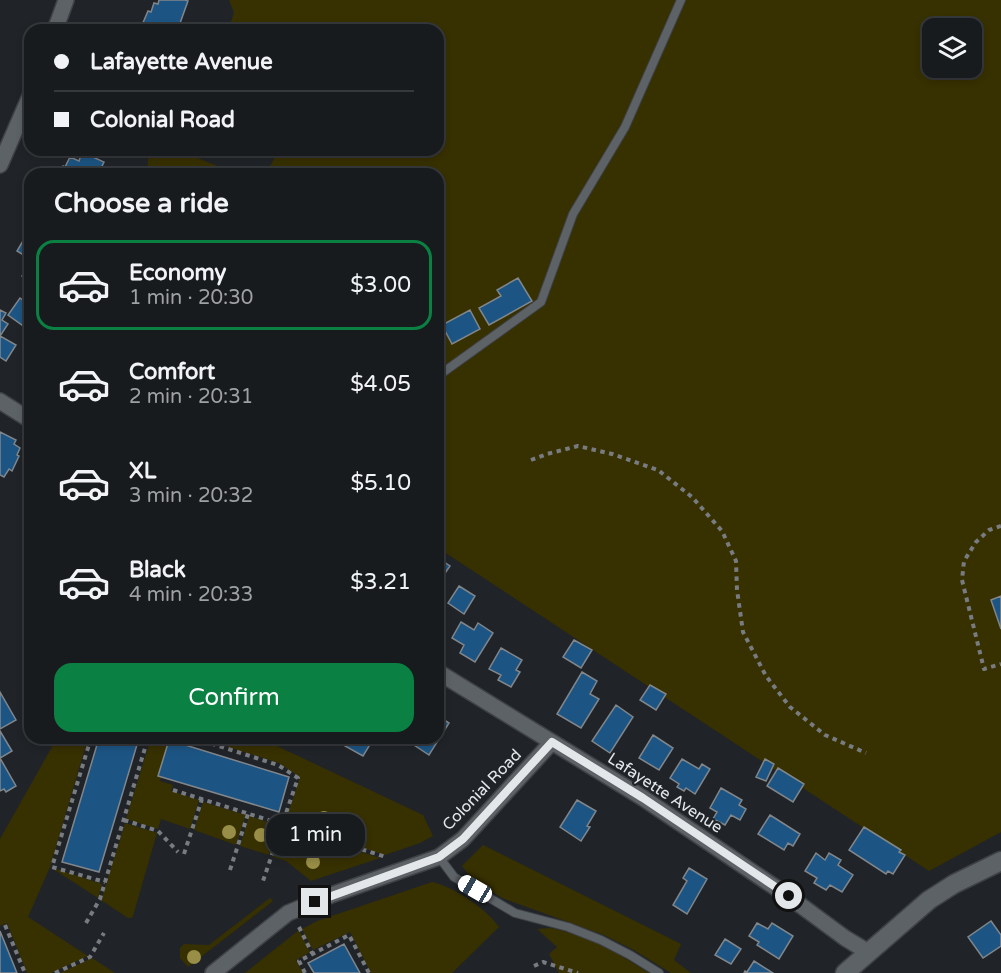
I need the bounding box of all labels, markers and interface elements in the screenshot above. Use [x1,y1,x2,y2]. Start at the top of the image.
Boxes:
map controls [922,18,982,78]
button: layers [922,18,982,78]
text: Lafayette Avenue [90,49,273,75]
text: Colonial Road [90,107,235,133]
text: Choose a ride [54,187,229,220]
icon: car [57,258,111,312]
text: Economy [129,260,226,286]
text: $3.00 [350,272,411,298]
text: 1 min · 20:30 [129,286,253,310]
icon: car [57,357,111,411]
text: Comfort [129,359,215,385]
text: $4.05 [350,371,411,397]
text: 2 min · 20:31 [129,385,253,409]
icon: car [57,456,111,510]
text: XL [129,458,156,484]
text: $5.10 [350,470,411,496]
text: 3 min · 20:32 [129,484,253,508]
icon: car [57,555,111,609]
text: Black [129,557,186,583]
text: $3.21 [350,569,411,595]
text: 4 min · 20:33 [129,583,253,607]
button: Confirm [54,663,414,732]
street label: Colonial Road [438,745,526,835]
street label: Lafayette Avenue [604,748,726,838]
callout: 1 min [266,815,364,857]
text: 1 min [289,823,342,847]
car [455,872,495,906]
route start [775,882,802,909]
route end [301,888,328,915]

